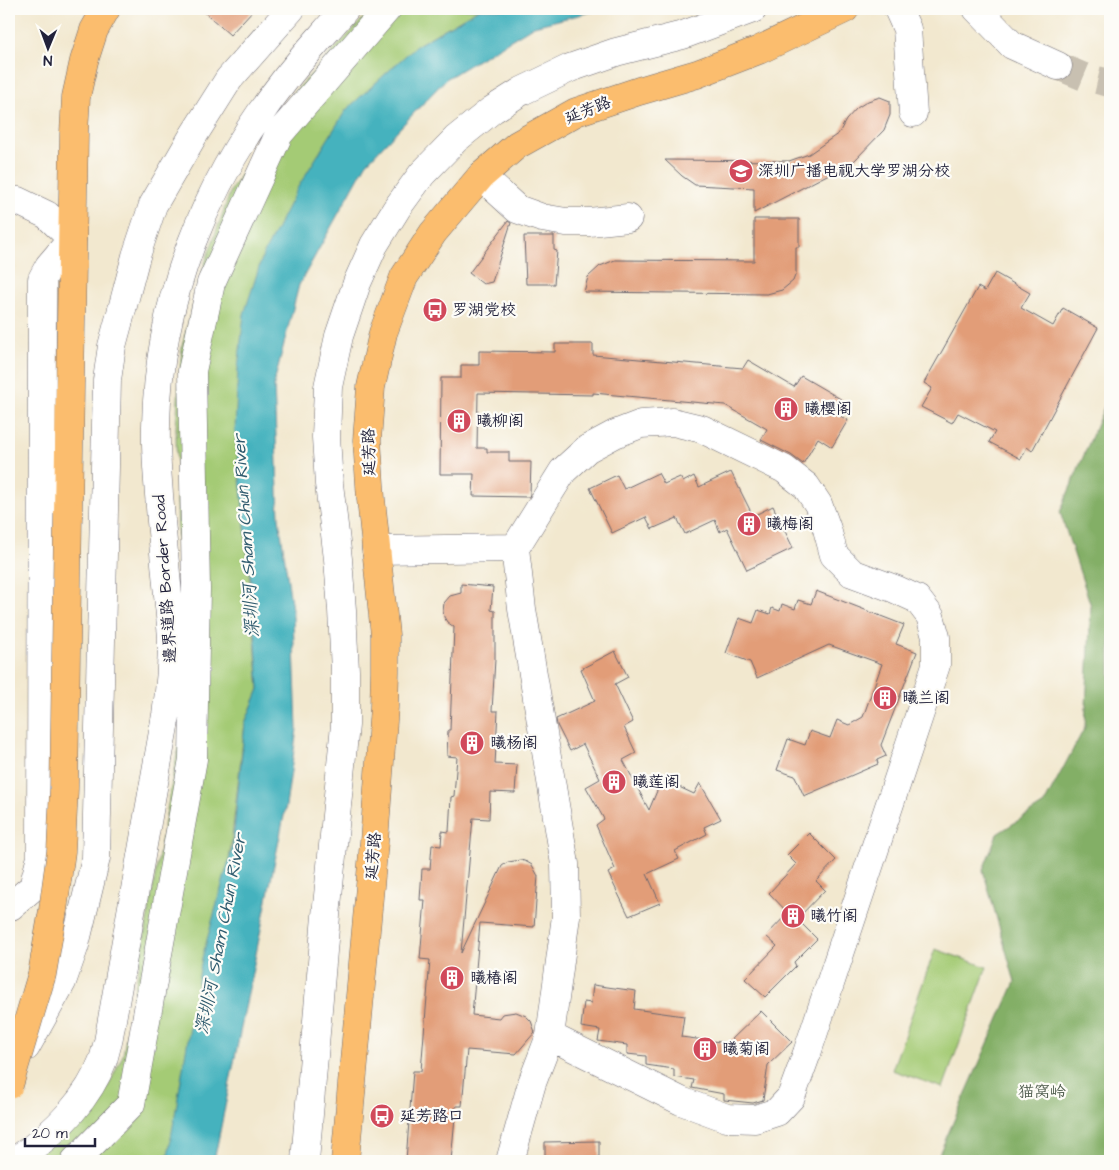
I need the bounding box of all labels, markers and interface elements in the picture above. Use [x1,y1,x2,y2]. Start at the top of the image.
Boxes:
north arrow [22,22,72,72]
text: N [43,50,52,70]
street label: 延芳路 [562,91,614,129]
school or university icon: 深圳广播电视大学罗湖分校 [728,158,754,184]
place label: 深圳广播电视大学罗湖分校 [758,160,950,182]
bus stop icon: 罗湖党校 [422,297,448,323]
place label: 罗湖党校 [452,299,516,321]
building icon: 曦樱阁 [773,396,799,422]
place label: 曦樱阁 [804,398,852,420]
building icon: 曦柳阁 [446,408,472,434]
place label: 曦柳阁 [476,410,524,432]
street label: 延芳路 [358,428,380,476]
water label: 深圳河 Sham Chun River [226,432,266,638]
street label: 邊界道路 Border Road [148,494,182,664]
building icon: 曦梅阁 [736,511,762,537]
place label: 曦梅阁 [766,513,814,535]
building icon: 曦兰阁 [872,685,898,711]
place label: 曦兰阁 [902,687,950,709]
building icon: 曦杨阁 [459,730,485,756]
place label: 曦杨阁 [490,732,538,754]
building icon: 曦莲阁 [601,769,627,795]
place label: 曦莲阁 [632,771,680,793]
water label: 深圳河 Sham Chun River [189,830,253,1036]
street label: 延芳路 [360,831,386,881]
building icon: 曦竹阁 [780,903,806,929]
place label: 曦竹阁 [810,905,858,927]
building icon: 曦椿阁 [439,965,465,991]
place label: 曦椿阁 [470,967,518,989]
building icon: 曦菊阁 [692,1036,718,1062]
place label: 曦菊阁 [722,1038,770,1060]
park label: 猫窝岭 [1018,1081,1066,1103]
bus stop icon: 延芳路口 [369,1103,395,1129]
place label: 延芳路口 [400,1105,464,1127]
scale bar [25,1115,95,1147]
text: 20 m [32,1123,68,1144]

